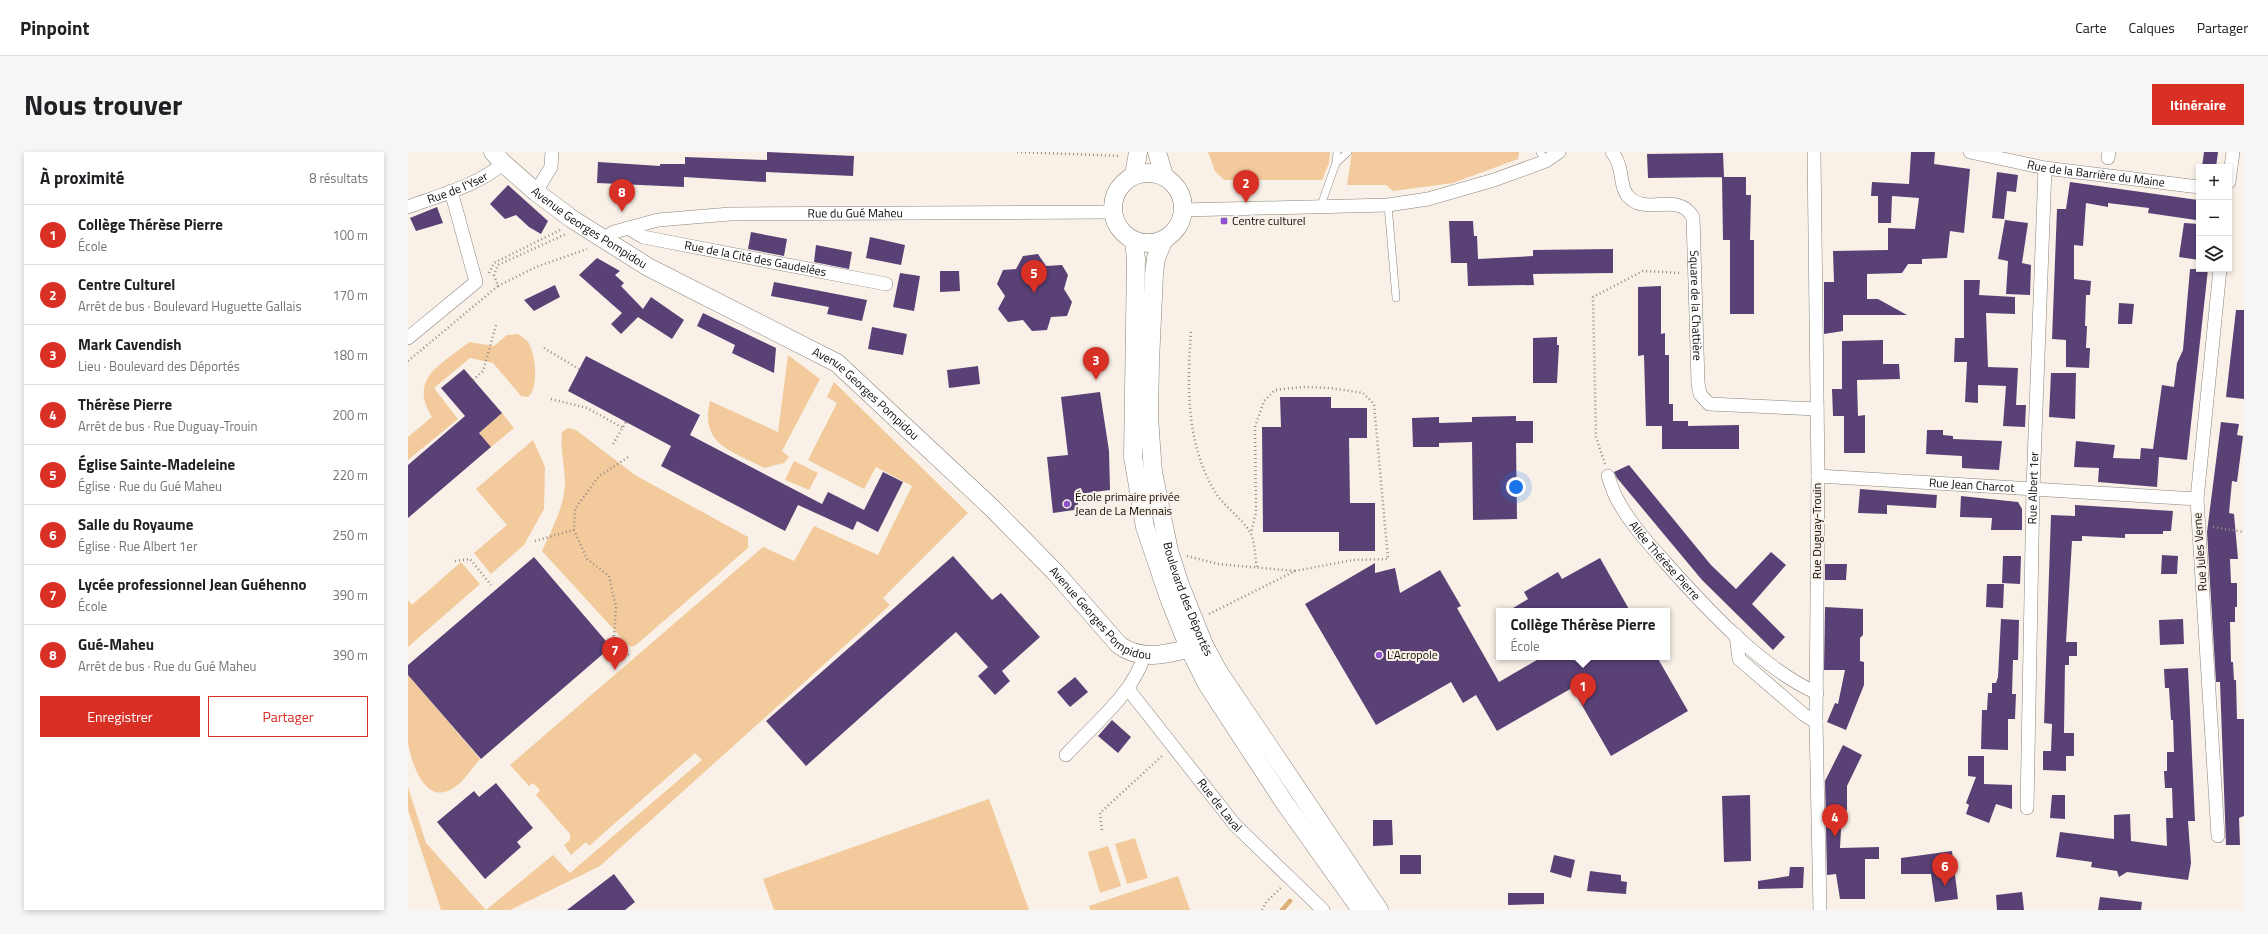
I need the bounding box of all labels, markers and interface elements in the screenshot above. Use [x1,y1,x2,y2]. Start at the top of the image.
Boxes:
text: Pinpoint [20,13,89,42]
text: Carte [2075,17,2107,38]
text: Calques [2129,17,2175,38]
text: Partager [2197,17,2248,38]
text: Nous trouver [24,83,182,126]
button: Itinéraire [2152,84,2244,125]
street label: Rue de la Barrière du Maine [2025,154,2166,192]
map controls [2196,164,2232,272]
button: + [2196,164,2232,200]
text: À proximité [40,165,124,191]
street label: Rue de l'Yser [424,166,491,209]
text: 8 résultats [309,168,368,188]
pin: 2 [1233,170,1259,203]
pin: 8 [609,179,635,212]
street label: Avenue Georges Pompidou [527,182,651,273]
button: − [2196,200,2232,236]
street label: Rue du Gué Maheu [808,203,903,223]
place label: Centre culturel [1232,211,1306,230]
text: Collège Thérèse Pierre [78,213,223,236]
marker: Centre culturel [1219,216,1229,226]
text: 1 [49,225,57,245]
text: 100 m [332,225,368,245]
street label: Rue de la Cité des Gaudelées [683,235,829,281]
text: École [78,236,107,256]
button: layers [2196,236,2232,272]
street label: Square de la Chattière [1685,250,1707,361]
pin: 5 [1021,260,1047,293]
text: Centre Culturel [78,273,175,296]
text: 2 [49,285,57,305]
text: 170 m [332,285,368,305]
text: Arrêt de bus · Boulevard Huguette Gallais [78,296,301,316]
text: Mark Cavendish [78,333,182,356]
street label: Avenue Georges Pompidou [809,342,924,444]
text: 3 [49,345,57,365]
text: 180 m [332,345,368,365]
pin: 3 [1083,347,1109,380]
text: Lieu · Boulevard des Déportés [78,356,240,376]
text: Thérèse Pierre [78,393,172,416]
text: 4 [49,405,57,425]
text: 200 m [332,405,368,425]
text: Arrêt de bus · Rue Duguay-Trouin [78,416,257,436]
street label: Rue Albert 1er [2022,451,2043,525]
text: Église Sainte-Madeleine [78,453,235,476]
text: 5 [49,465,57,485]
text: 220 m [332,465,368,485]
street label: Rue Jean Charcot [1928,473,2016,497]
text: Église · Rue du Gué Maheu [78,476,222,496]
your location [1506,477,1526,497]
street label: Rue Duguay-Trouin [1807,483,1826,579]
place label: École primaire privée Jean de La Mennais [1075,487,1180,520]
marker: École primaire privée Jean de La Mennais [1062,499,1072,509]
street label: Rue Jules Verne [2187,512,2212,592]
text: Salle du Royaume [78,513,193,536]
street label: Allée Thérèse Pierre [1625,517,1705,605]
text: 6 [49,525,57,545]
text: 250 m [332,525,368,545]
text: Église · Rue Albert 1er [78,536,197,556]
street label: Boulevard des Déportés [1158,540,1218,660]
street label: Avenue Georges Pompidou [1045,562,1152,664]
text: Lycée professionnel Jean Guéhenno [78,573,306,596]
text: 7 [49,585,57,605]
text: 390 m [332,585,368,605]
text: École [78,596,107,616]
popup [1496,608,1670,660]
text: Collège Thérèse Pierre [1511,613,1655,636]
text: Gué-Maheu [78,633,154,656]
text: École [1511,636,1540,656]
pin: 7 [602,637,628,670]
text: 8 [49,645,57,665]
text: 390 m [332,645,368,665]
place label: L'Acropole [1387,645,1438,664]
marker: L'Acropole [1374,650,1384,660]
text: Arrêt de bus · Rue du Gué Maheu [78,656,256,676]
pin: 1 [1570,673,1596,706]
button: Enregistrer [40,696,200,737]
button: Partager [208,696,368,737]
street label: Rue de Laval [1193,774,1247,836]
pin: 4 [1822,804,1848,837]
pin: 6 [1932,853,1958,886]

